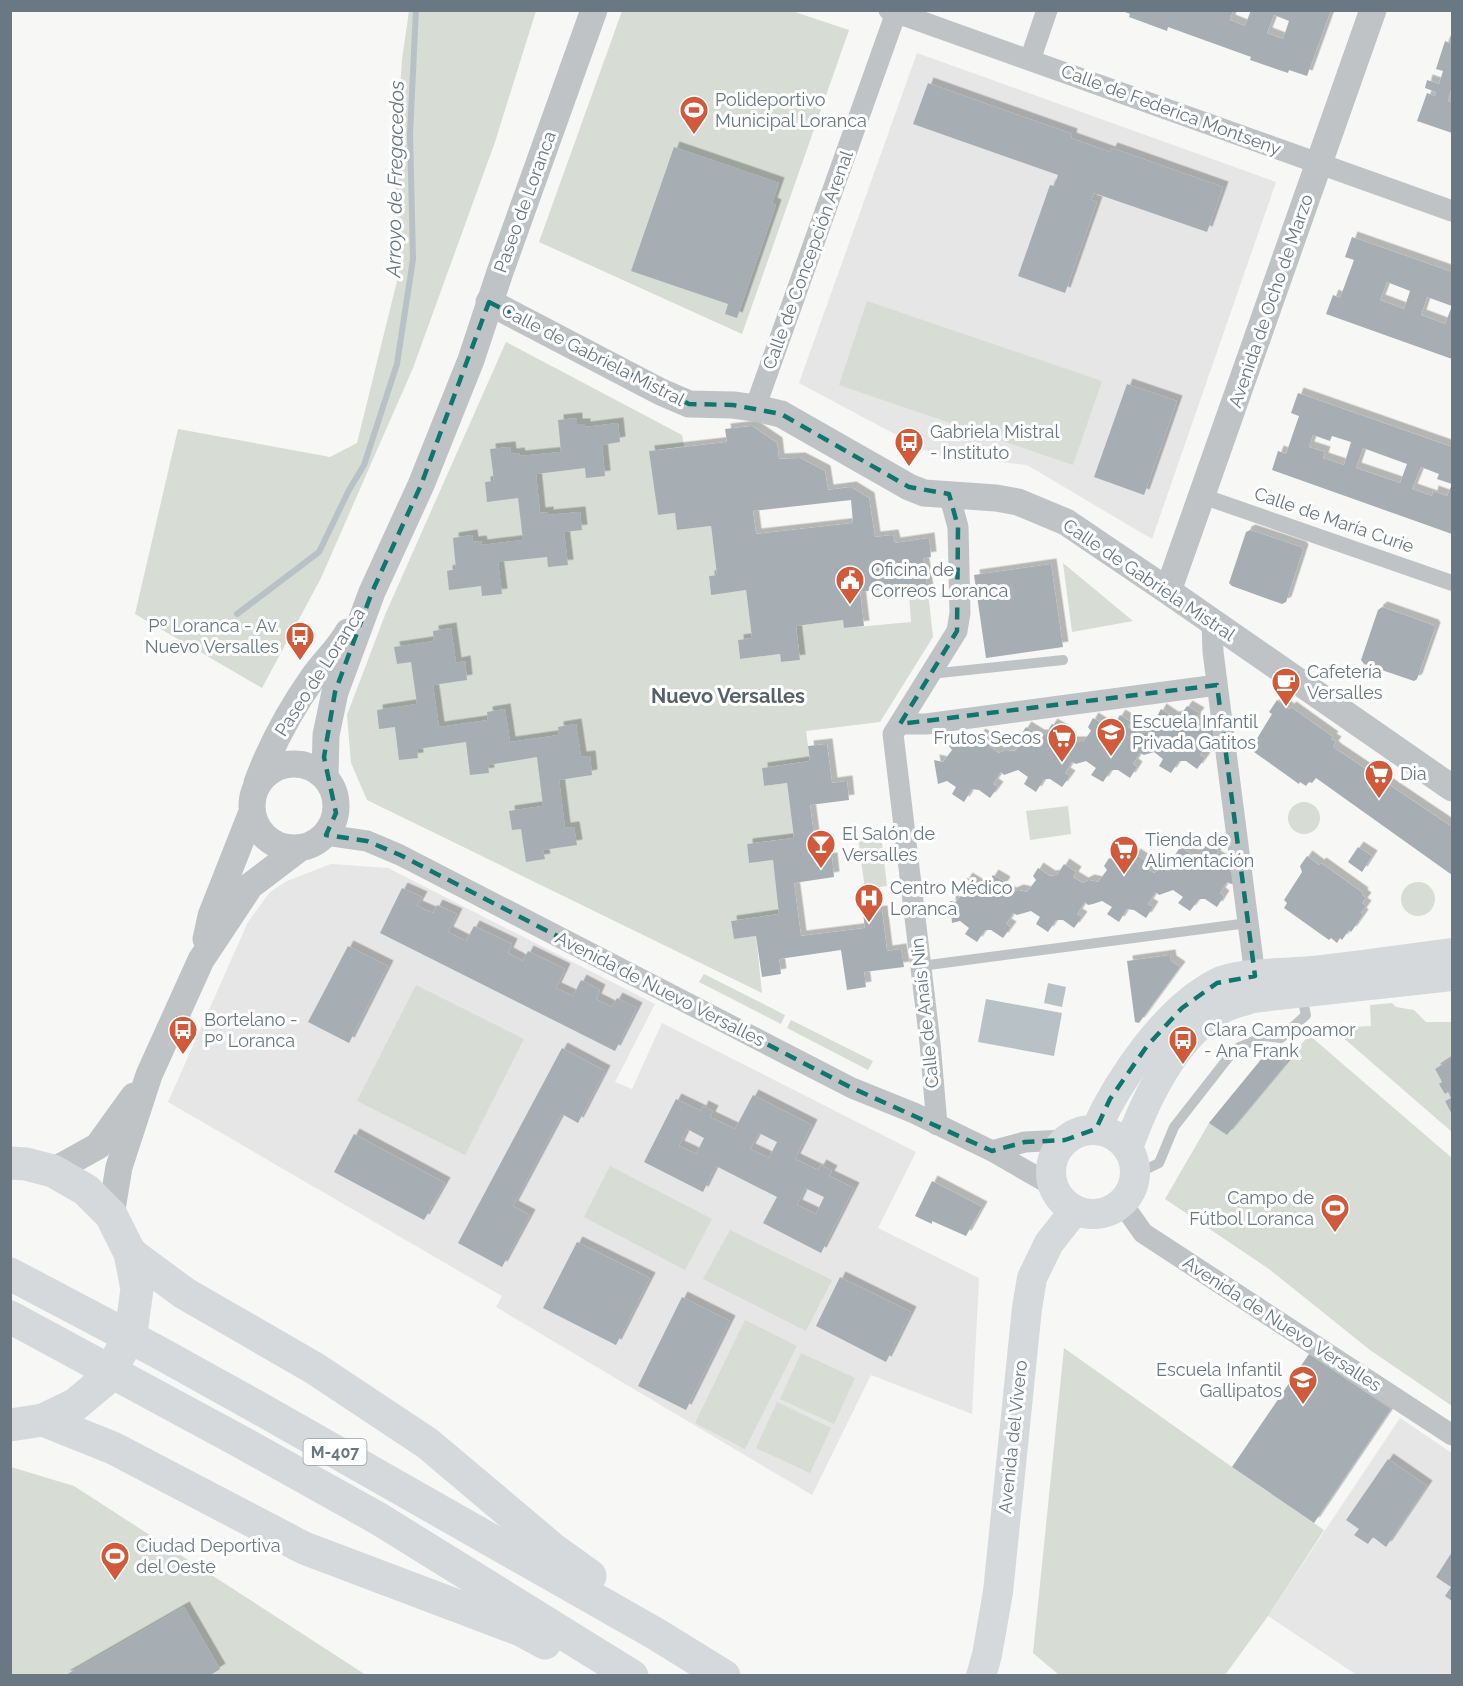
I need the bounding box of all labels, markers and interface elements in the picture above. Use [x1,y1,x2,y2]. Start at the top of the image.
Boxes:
street label: Calle de Federica Montseny [1058,60,1284,159]
water label: Arroyo de Fregacedos [381,80,409,279]
place label: Polideportivo Municipal Loranca [715,89,867,131]
sports icon: Polideportivo Municipal Loranca [678,94,710,136]
street label: Paseo de Loranca [489,128,560,275]
street label: Calle de Concepción Arenal [758,147,857,372]
street label: Avenida de Ocho de Marzo [1224,191,1317,410]
street label: Calle de Gabriela Mistral [498,299,688,410]
place label: Gabriela Mistral - Instituto [930,421,1059,463]
bus stop icon: Gabriela Mistral - Instituto [893,426,925,468]
street label: Calle de María Curie [1252,482,1417,557]
street label: Calle de Gabriela Mistral [1059,514,1239,645]
place label: Oficina de Correos Loranca [871,559,1008,601]
public building icon: Oficina de Correos Loranca [834,564,866,606]
street label: Paseo de Loranca [270,603,369,740]
place label: Pº Loranca - Av. Nuevo Versalles [145,615,279,657]
bus stop icon: Pº Loranca - Av. Nuevo Versalles [284,620,316,662]
place label: Cafetería Versalles [1307,661,1383,703]
cafe icon: Cafetería Versalles [1270,666,1302,708]
district label: Nuevo Versalles [651,684,805,708]
place label: Escuela Infantil Privada Gatitos [1132,711,1258,753]
school or university icon: Escuela Infantil Privada Gatitos [1095,716,1127,758]
supermarket icon: Frutos Secos [1046,722,1078,764]
place label: Frutos Secos [934,727,1041,748]
supermarket icon: Dia [1363,758,1395,800]
place label: Dia [1400,763,1427,784]
place label: El Salón de Versalles [842,823,936,865]
bar icon: El Salón de Versalles [805,828,837,870]
place label: Tienda de Alimentación [1145,829,1254,871]
supermarket icon: Tienda de Alimentación [1108,834,1140,876]
place label: Centro Médico Loranca [890,877,1013,919]
hospital icon: Centro Médico Loranca [853,882,885,924]
street label: Avenida de Nuevo Versalles [552,927,769,1051]
street label: Calle de Anaís Nin [906,937,943,1089]
place label: Bortelano - Pº Loranca [204,1009,298,1051]
bus stop icon: Bortelano - Pº Loranca [167,1014,199,1056]
place label: Clara Campoamor - Ana Frank [1204,1019,1356,1061]
bus stop icon: Clara Campoamor - Ana Frank [1167,1024,1199,1066]
place label: Campo de Fútbol Loranca [1189,1187,1314,1229]
sports icon: Campo de Fútbol Loranca [1319,1192,1351,1234]
street label: Avenida de Nuevo Versalles [1179,1252,1386,1396]
street label: Avenida del Vivero [994,1359,1031,1515]
place label: Escuela Infantil Gallipatos [1156,1359,1282,1401]
school or university icon: Escuela Infantil Gallipatos [1287,1364,1319,1406]
road number: M-407 [304,1439,366,1465]
place label: Ciudad Deportiva del Oeste [136,1535,280,1577]
sports icon: Ciudad Deportiva del Oeste [99,1540,131,1582]

